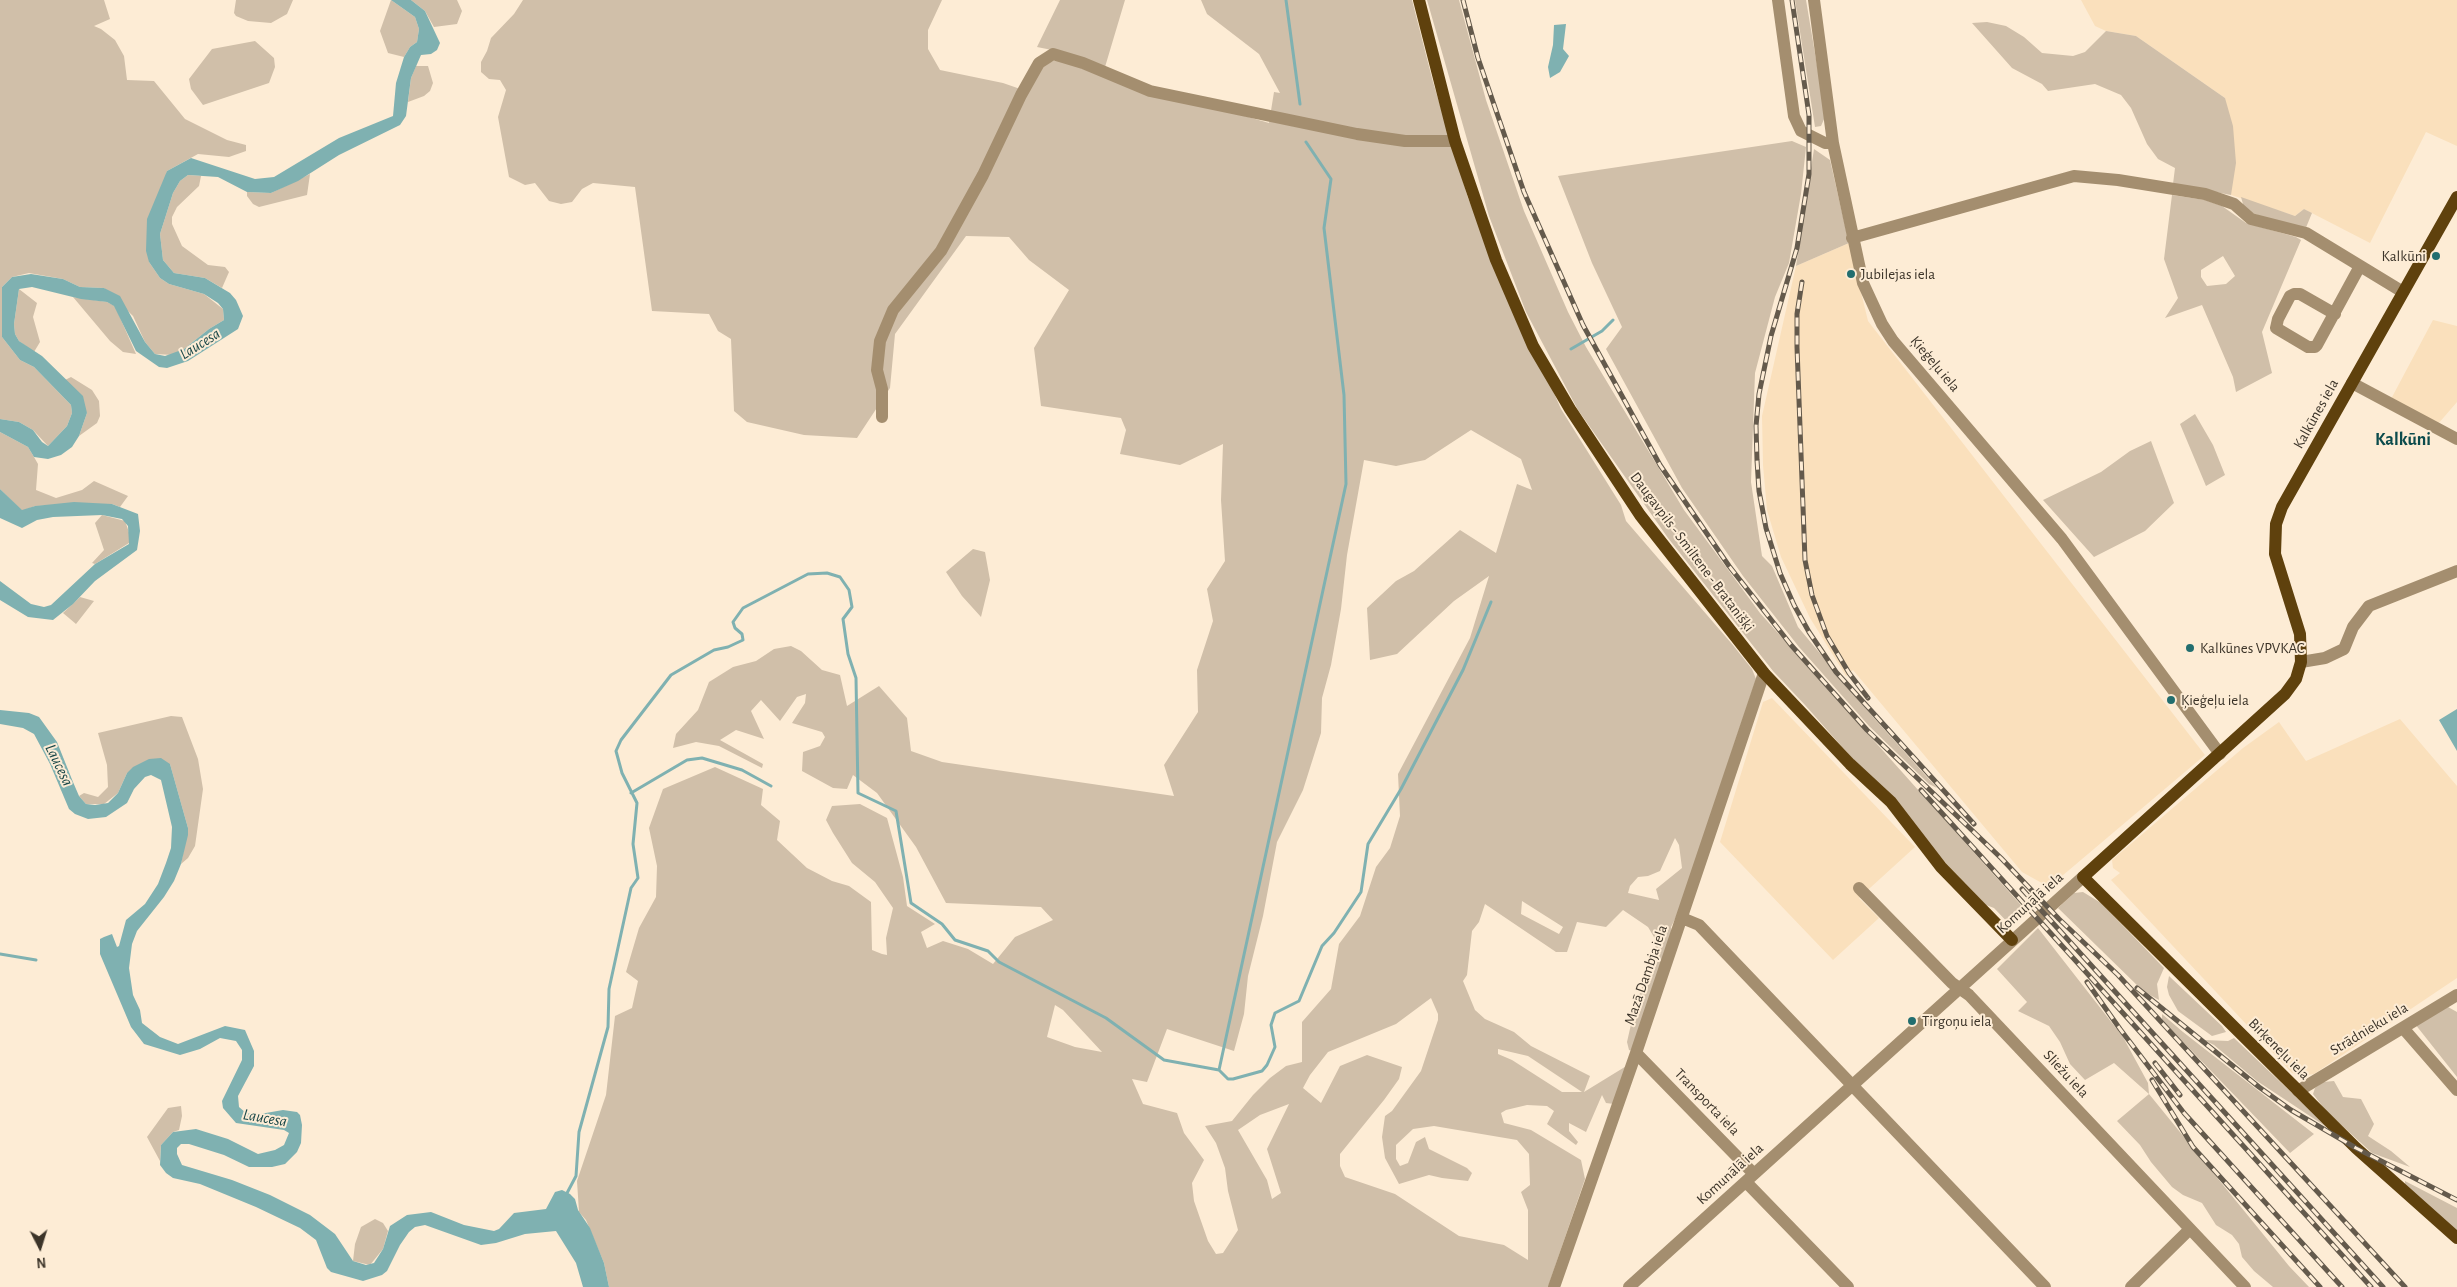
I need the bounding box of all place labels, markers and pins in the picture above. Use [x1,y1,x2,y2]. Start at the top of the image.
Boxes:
place label: Kalkūni [2382,247,2426,265]
marker: Kalkūni [2430,250,2442,262]
place label: Jubilejas iela [1861,265,1935,283]
marker: Jubilejas iela [1845,268,1857,280]
place label: Kalkūnes VPVKAC [2200,639,2305,657]
marker: Kalkūnes VPVKAC [2184,642,2196,654]
place label: Ķieģeļu iela [2181,691,2249,709]
marker: Ķieģeļu iela [2165,694,2177,706]
place label: Tirgoņu iela [1922,1012,1991,1030]
marker: Tirgoņu iela [1906,1015,1918,1027]

